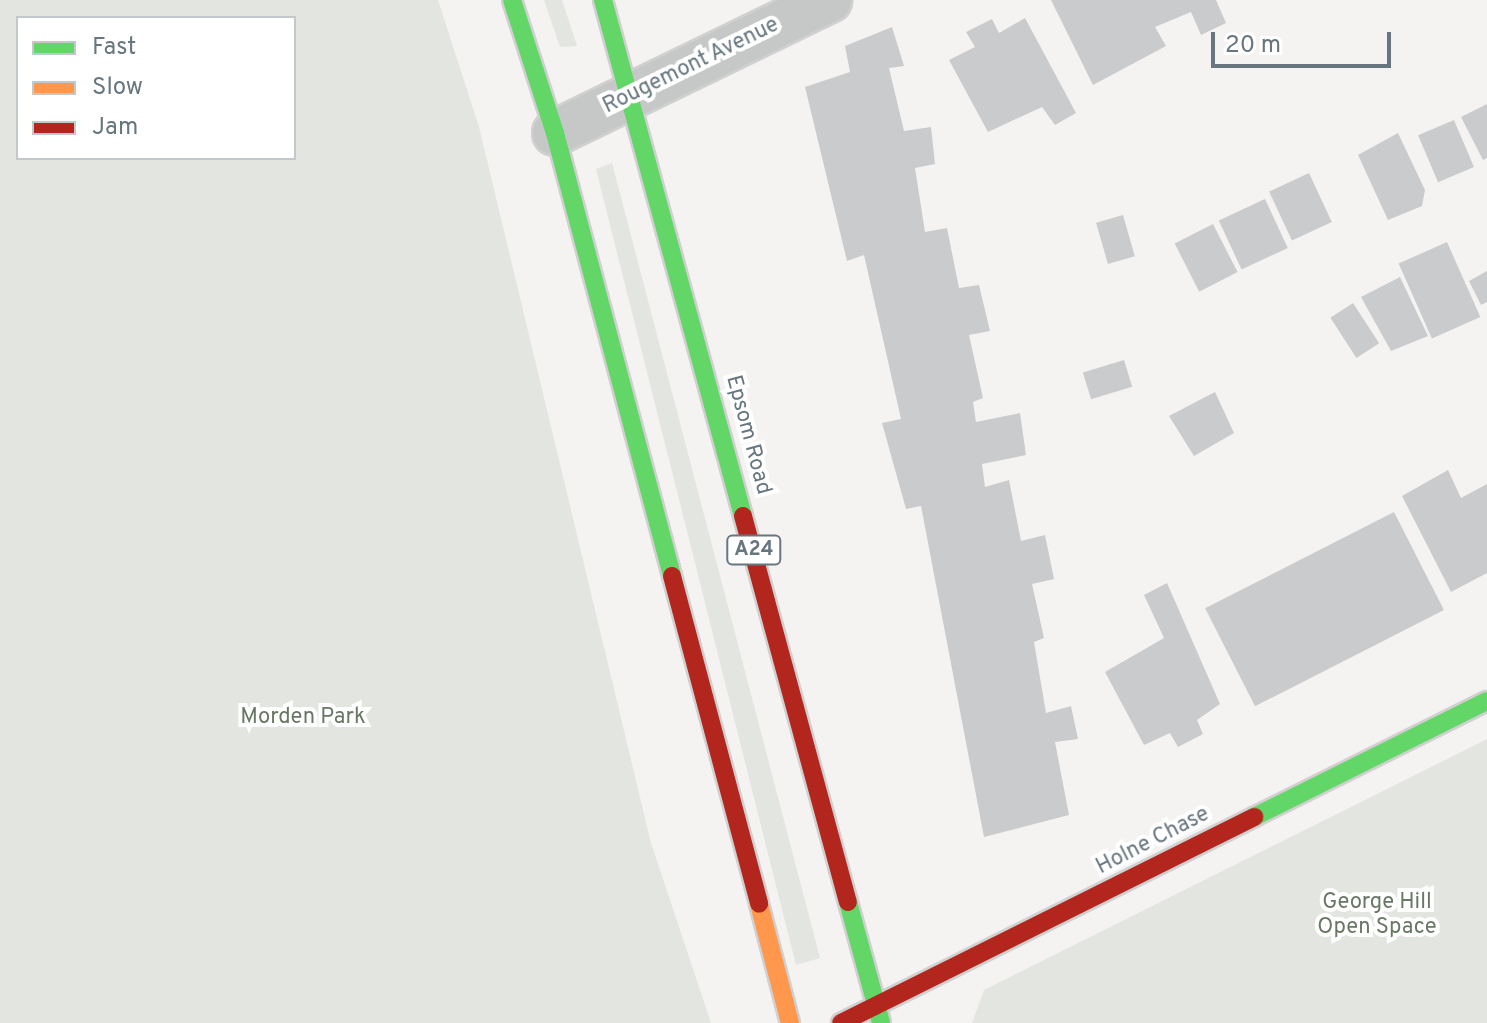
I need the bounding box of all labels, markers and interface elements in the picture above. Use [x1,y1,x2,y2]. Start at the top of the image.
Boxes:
street label: Rougemont Avenue [598,12,784,120]
legend [16,16,296,160]
scale bar [1215,16,1395,66]
text: 20 m [1225,31,1281,61]
text: Fast [92,33,136,63]
text: Slow [92,73,143,103]
text: Jam [92,113,138,143]
street label: Epsom Road [719,373,777,497]
road number: A24 [726,534,782,566]
park label: Morden Park [240,705,366,731]
street label: Holne Chase [1092,801,1214,881]
park label: George Hill Open Space [1317,889,1437,940]

